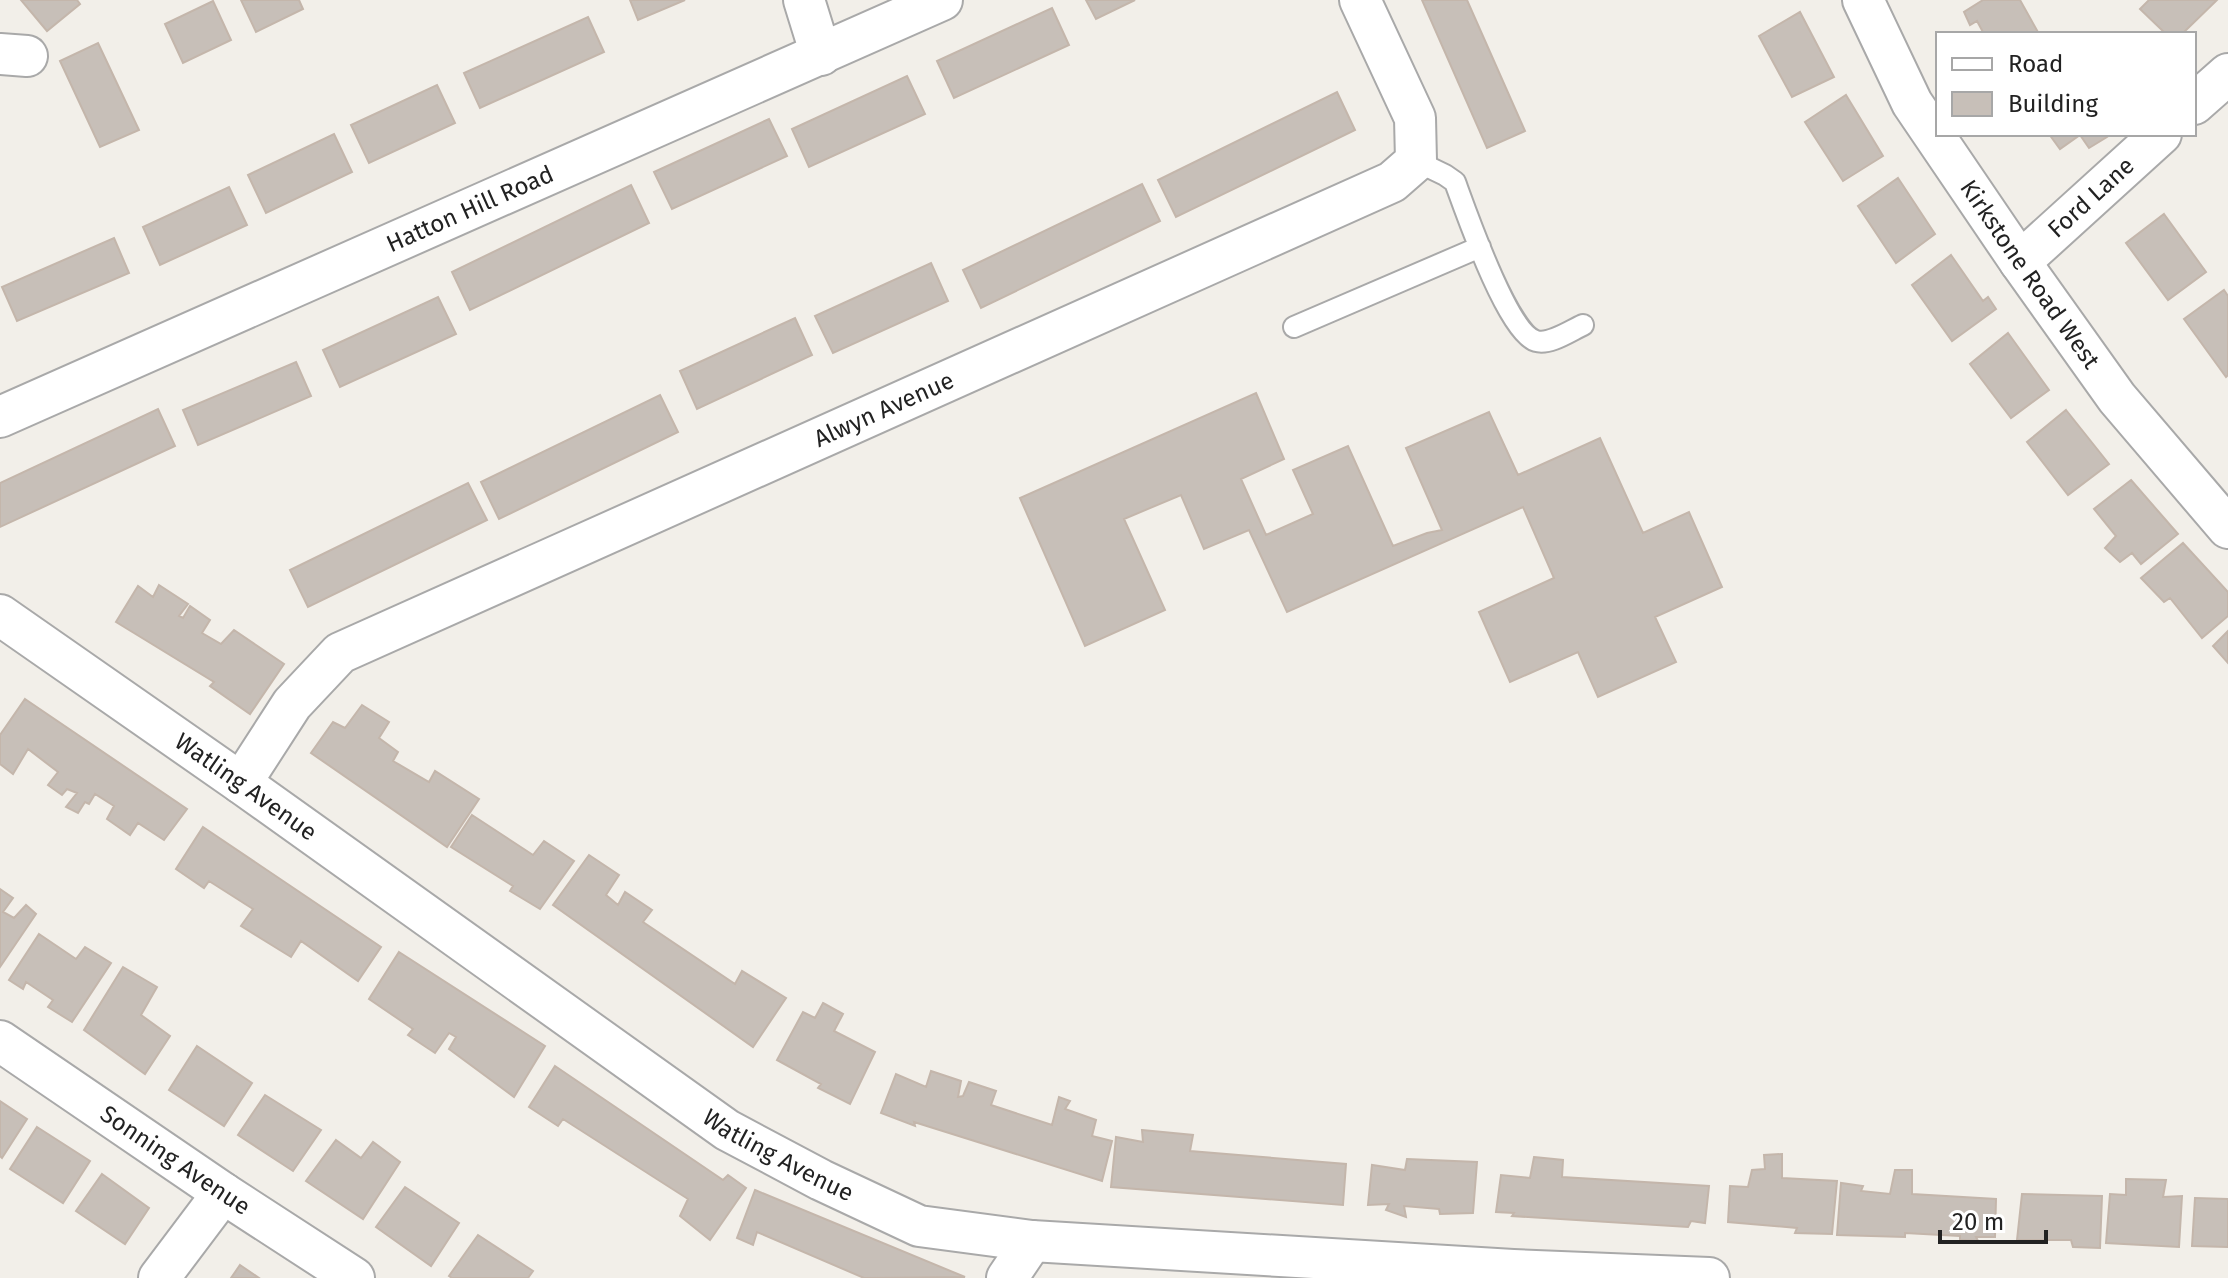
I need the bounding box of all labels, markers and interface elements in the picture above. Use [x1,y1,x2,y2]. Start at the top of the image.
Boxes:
legend [1936,32,2196,136]
text: Road [2008,50,2063,78]
text: Building [2008,90,2098,118]
street label: Ford Lane [2042,151,2140,244]
street label: Hatton Hill Road [382,160,558,258]
street label: Kirkstone Road West [1954,175,2106,374]
street label: Alwyn Avenue [810,366,958,453]
street label: Watling Avenue [170,727,322,847]
street label: Sonning Avenue [95,1100,255,1221]
street label: Watling Avenue [697,1103,858,1207]
scale bar [1940,1194,2046,1244]
text: 20 m [1952,1208,2004,1236]

